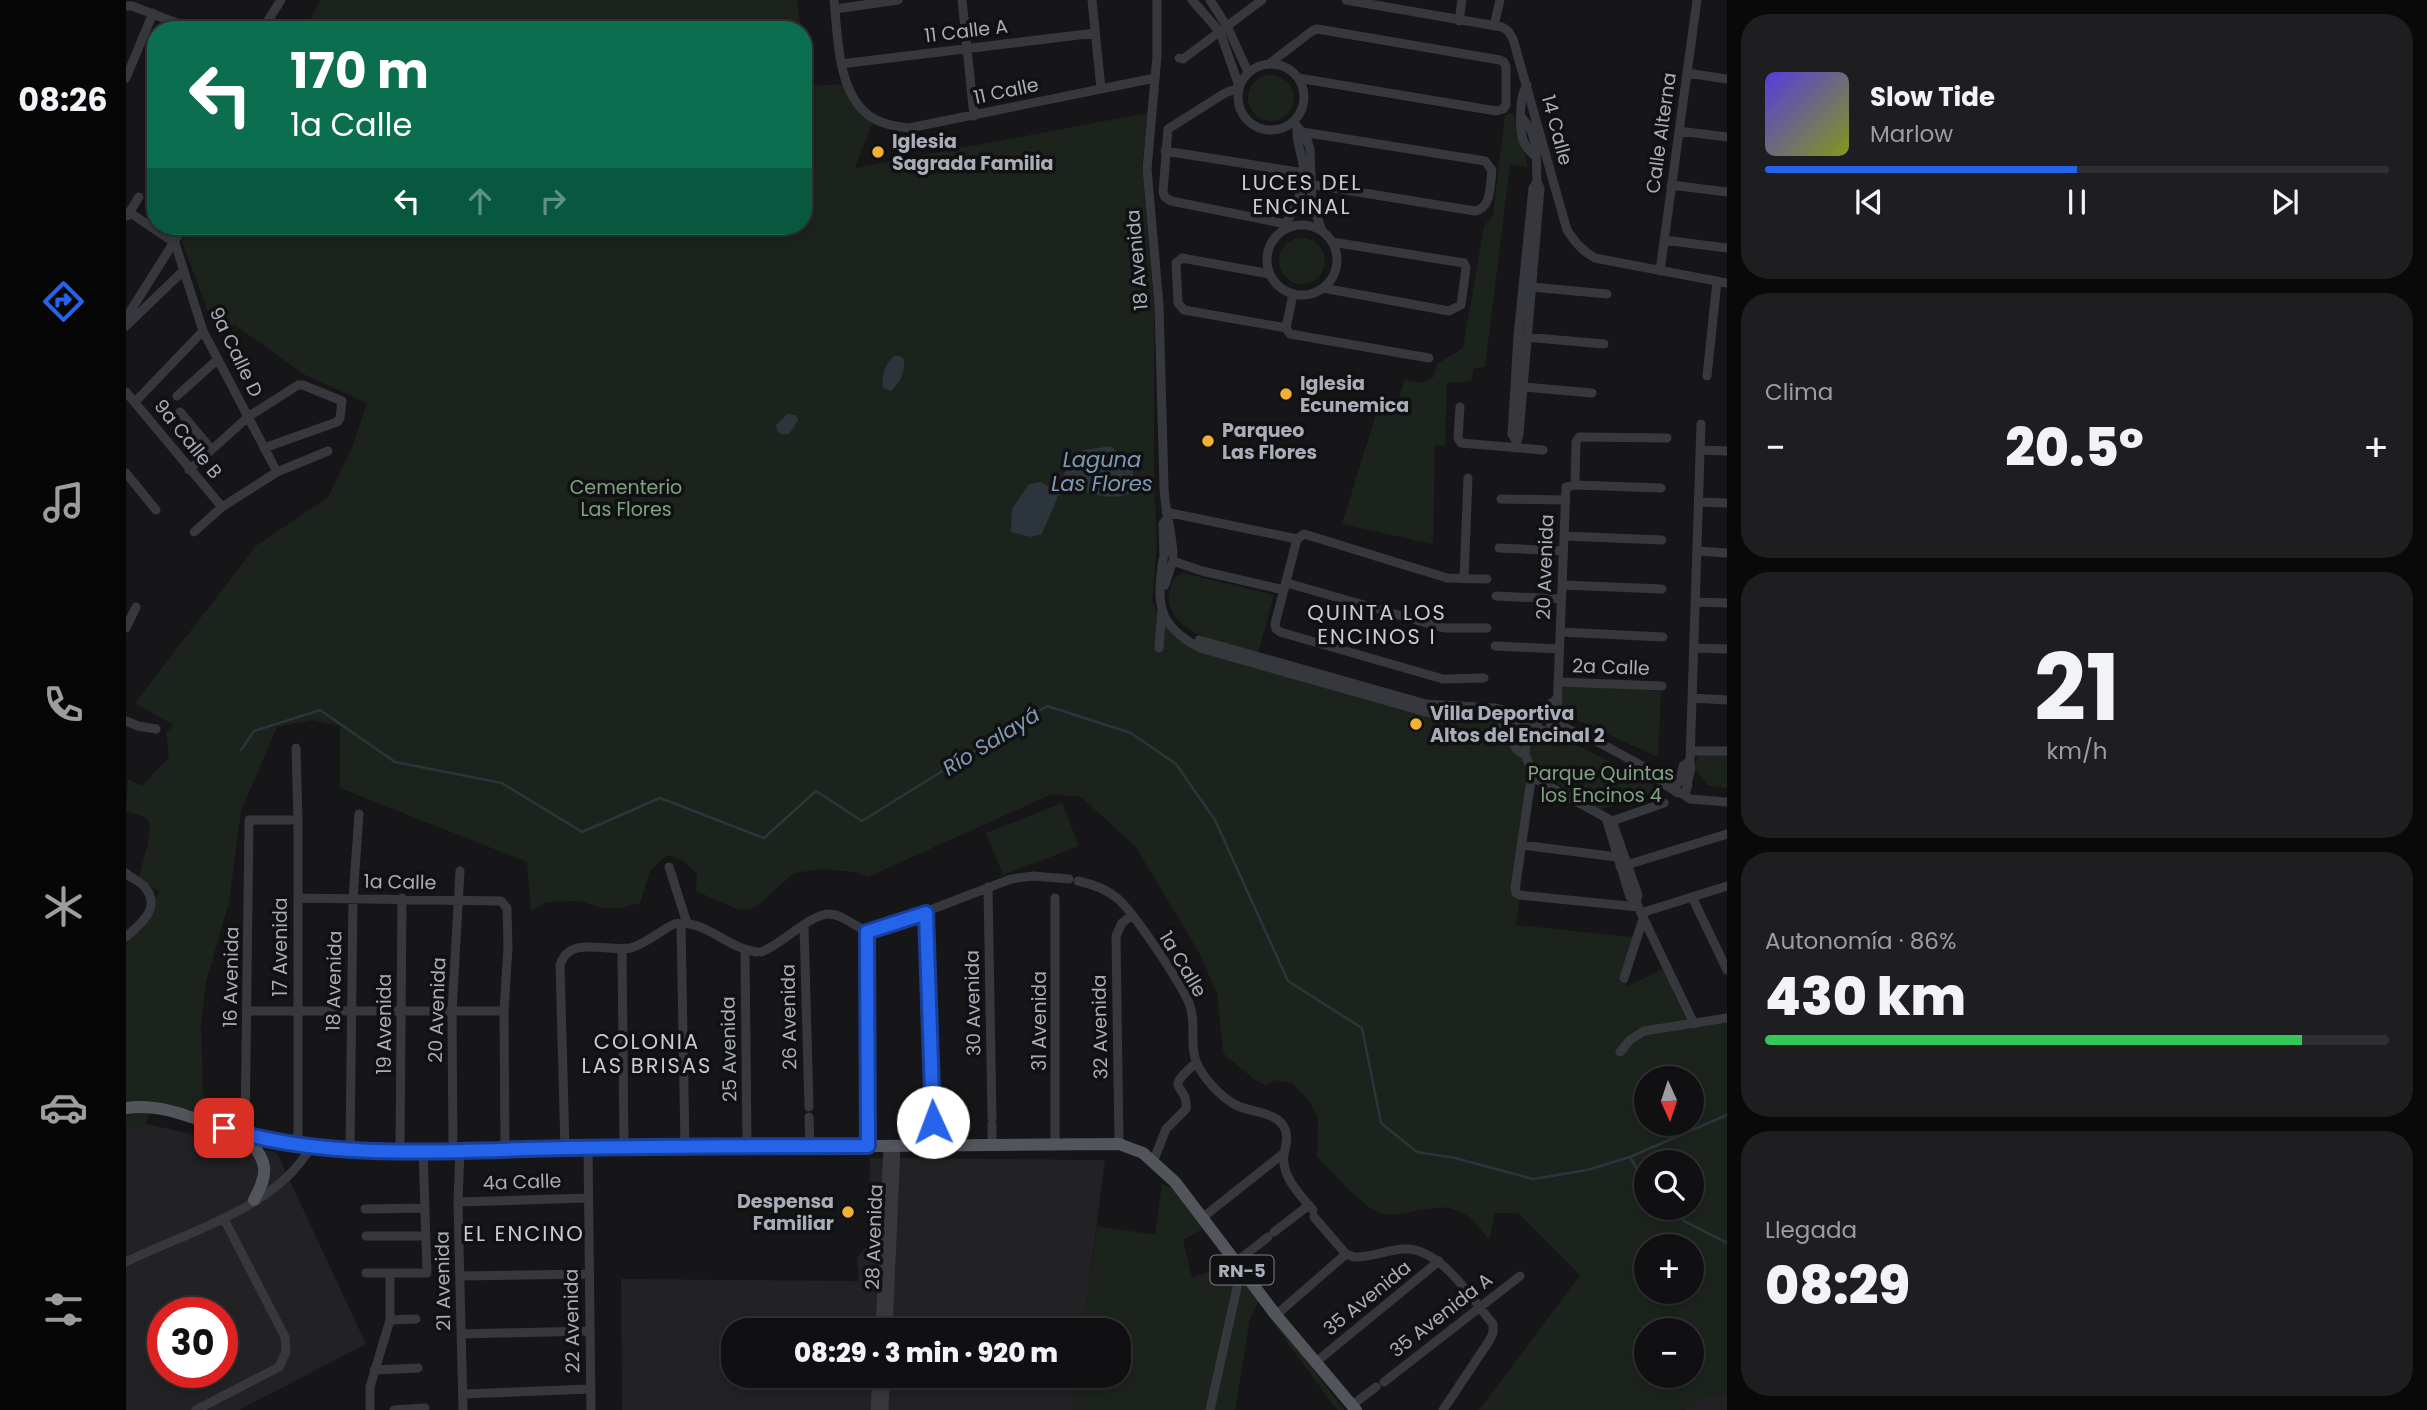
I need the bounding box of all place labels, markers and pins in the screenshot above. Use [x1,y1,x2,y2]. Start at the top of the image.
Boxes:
place label: Iglesia Sagrada Familia [892,128,1053,177]
marker: Iglesia Sagrada Familia [870,144,886,160]
place label: Iglesia Ecunemica [1300,370,1409,419]
marker: Iglesia Ecunemica [1278,386,1294,402]
place label: Parqueo Las Flores [1222,417,1317,466]
marker: Parqueo Las Flores [1200,433,1216,449]
place label: Villa Deportiva Altos del Encinal 2 [1430,700,1605,749]
marker: Villa Deportiva Altos del Encinal 2 [1408,716,1424,732]
pin [194,1098,254,1158]
place label: Despensa Familiar [737,1188,834,1237]
marker: Despensa Familiar [840,1204,856,1220]

